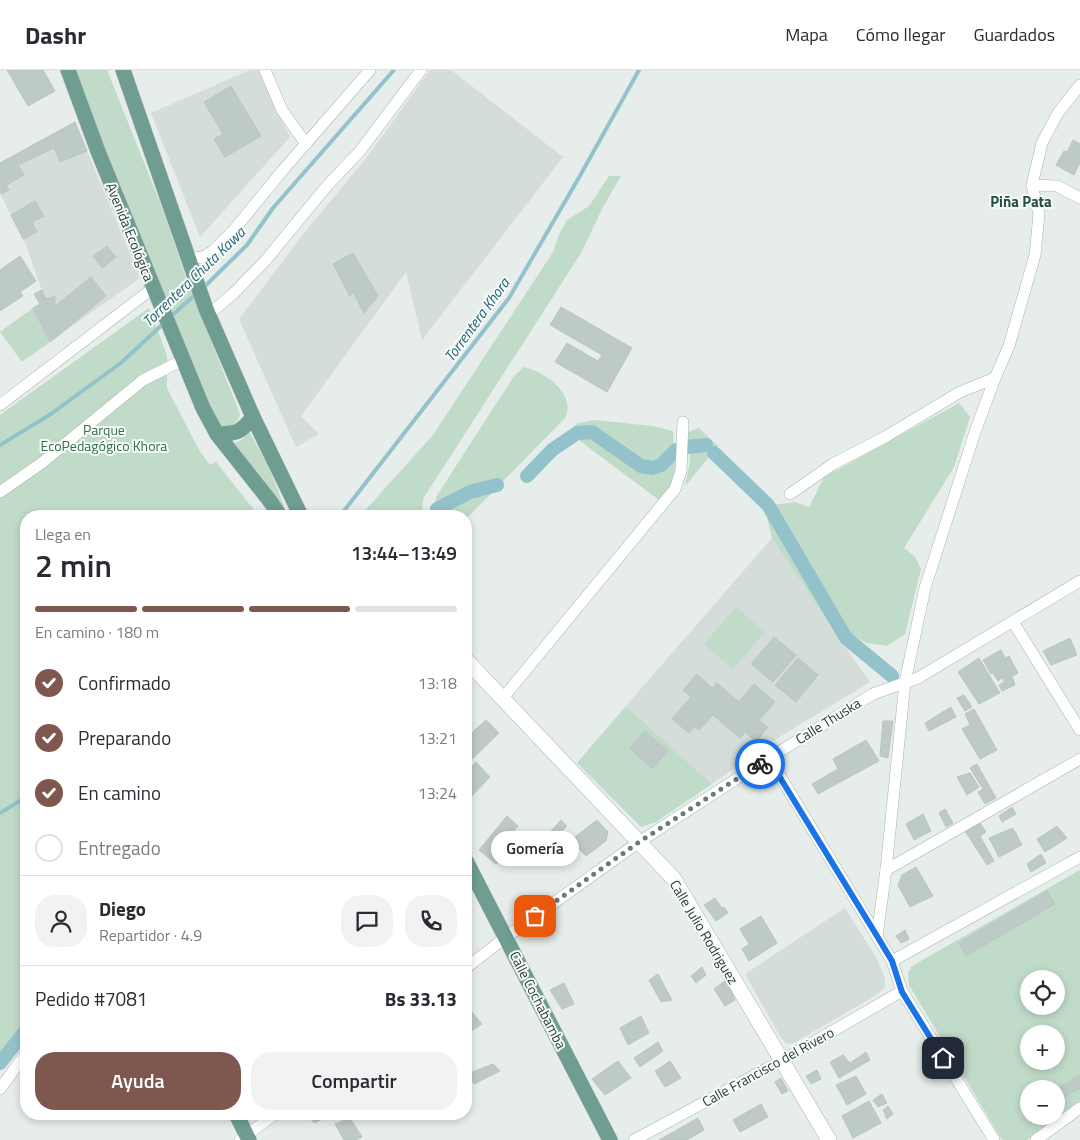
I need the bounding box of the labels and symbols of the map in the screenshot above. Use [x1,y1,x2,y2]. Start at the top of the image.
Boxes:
street label: Avenida Ecológica [101,179,160,284]
district label: Piña Pata [990,190,1052,213]
water label: Torrentera Chuta Kawa [137,220,251,332]
water label: Torrentera Khora [438,272,516,366]
park label: Parque EcoPedagógico Khora [41,419,167,456]
street label: Calle Thuska [791,692,865,749]
courier [735,739,785,789]
callout: Gomería [491,831,579,866]
street label: Calle Julio Rodriguez [665,875,744,988]
pin [514,895,556,937]
street label: Calle Cochabamba [505,947,572,1052]
street label: Calle Francisco del Rivero [698,1021,838,1112]
pin [922,1037,964,1079]

